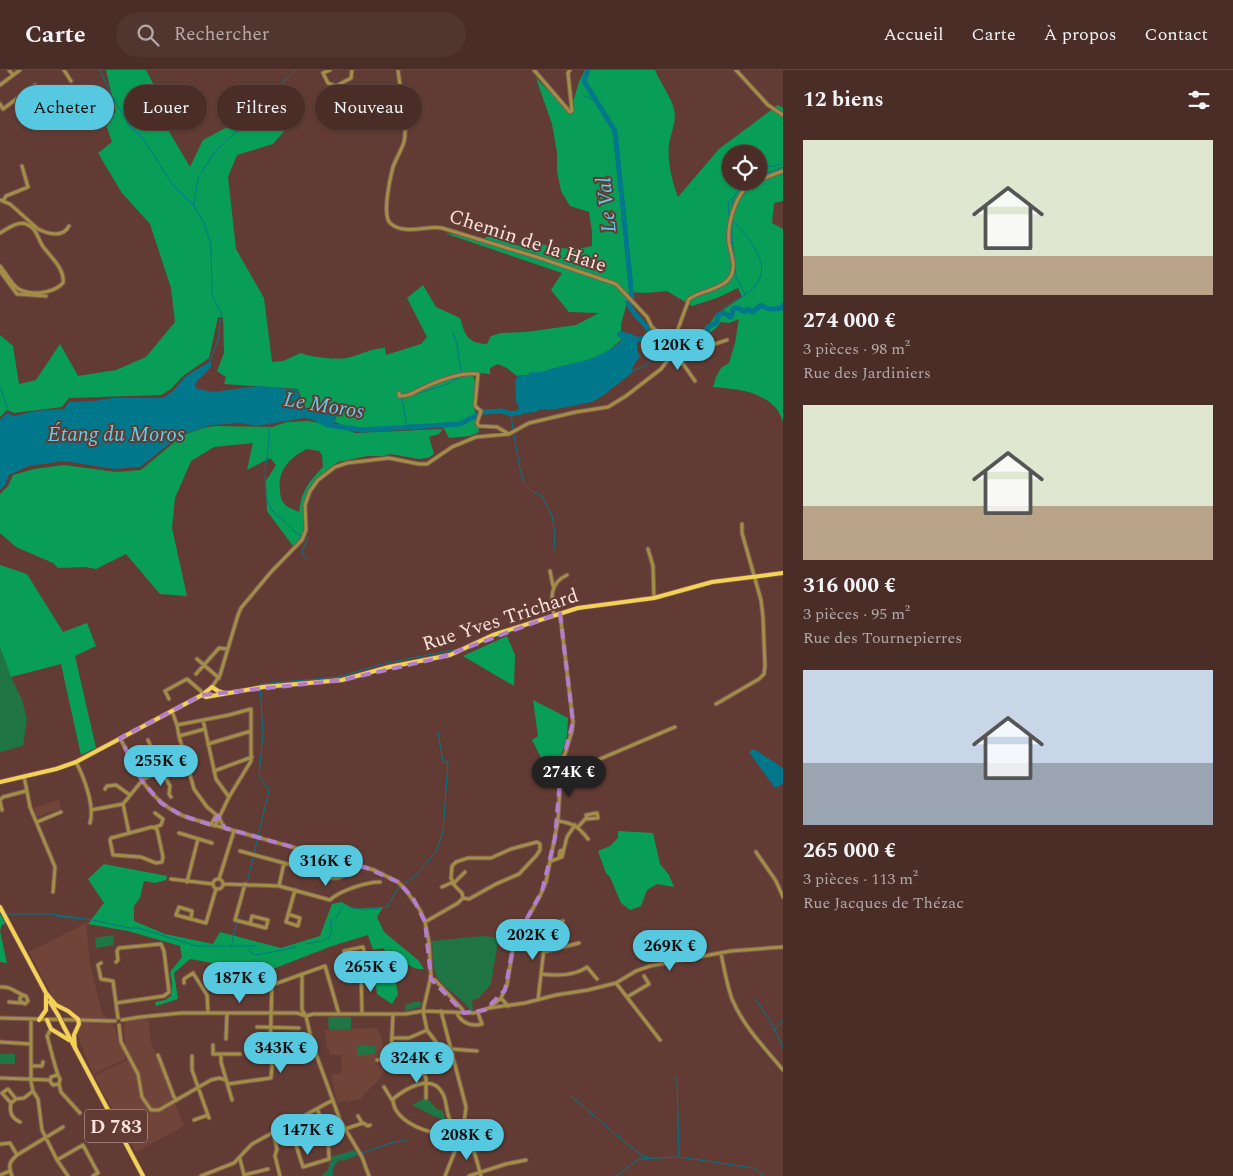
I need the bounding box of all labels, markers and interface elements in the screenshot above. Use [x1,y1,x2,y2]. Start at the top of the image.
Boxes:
search box [116,12,466,57]
text: Carte [25,17,86,53]
text: Rechercher [174,20,269,49]
icon: search [134,21,162,49]
text: Accueil [883,21,944,48]
text: Carte [972,21,1016,48]
text: À propos [1044,21,1117,48]
text: Contact [1145,21,1208,48]
text: 12 biens [803,84,884,116]
chip: Acheter [15,85,114,130]
chip: Louer [124,85,207,130]
chip: Filtres [217,85,305,130]
chip: Nouveau [315,85,422,130]
icon: filters [1185,86,1213,114]
map controls [722,145,767,190]
button: locate [722,145,767,190]
icon: home [963,173,1053,263]
water label: Le Val [588,175,626,234]
street label: Chemin de la Haie [445,201,610,281]
text: 274 000 € [803,305,896,337]
pin: 120K € [637,328,719,371]
text: 120K € [652,333,704,357]
text: 3 pièces · 98 m² [803,337,910,361]
text: Rue des Jardiniers [803,361,931,385]
water label: Le Moros [281,384,367,428]
water label: Étang du Moros [48,419,185,451]
icon: home [963,438,1053,528]
text: 316 000 € [803,570,896,602]
street label: Rue Yves Trichard [418,581,582,659]
text: 3 pièces · 95 m² [803,602,910,626]
text: Rue des Tournepierres [803,626,962,650]
icon: home [963,703,1053,793]
pin: 255K € [120,744,202,787]
text: 255K € [135,749,187,773]
pin: 274K € [528,756,610,798]
text: 274K € [543,760,595,784]
text: 265 000 € [803,835,896,867]
pin: 316K € [285,844,367,887]
text: 316K € [300,849,352,873]
text: 3 pièces · 113 m² [803,867,918,891]
text: Rue Jacques de Thézac [803,891,964,915]
pin: 202K € [492,918,574,961]
text: 202K € [507,923,559,947]
pin: 269K € [629,930,711,972]
text: 269K € [644,934,696,958]
pin: 265K € [330,950,412,993]
text: 265K € [345,955,397,979]
pin: 187K € [199,962,281,1004]
text: 187K € [214,966,266,990]
pin: 343K € [240,1032,322,1074]
text: 343K € [255,1036,307,1060]
pin: 324K € [376,1042,458,1084]
text: 324K € [391,1046,443,1070]
road number: D 783 [85,1110,147,1142]
pin: 147K € [267,1114,349,1156]
text: 147K € [282,1118,334,1142]
pin: 208K € [426,1118,508,1161]
text: 208K € [441,1123,493,1147]

